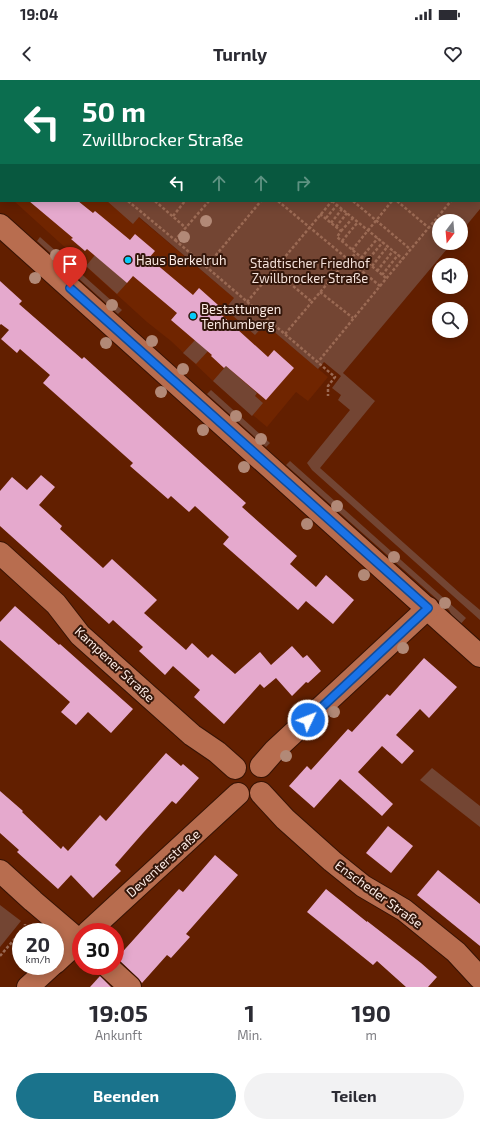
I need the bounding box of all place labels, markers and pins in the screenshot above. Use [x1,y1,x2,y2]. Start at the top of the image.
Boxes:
pin [53,247,87,288]
place label: Haus Berkelruh [136,252,226,268]
marker: Haus Berkelruh [123,255,133,265]
place label: Bestattungen Tenhumberg [201,301,281,332]
marker: Bestattungen Tenhumberg [188,311,198,321]

